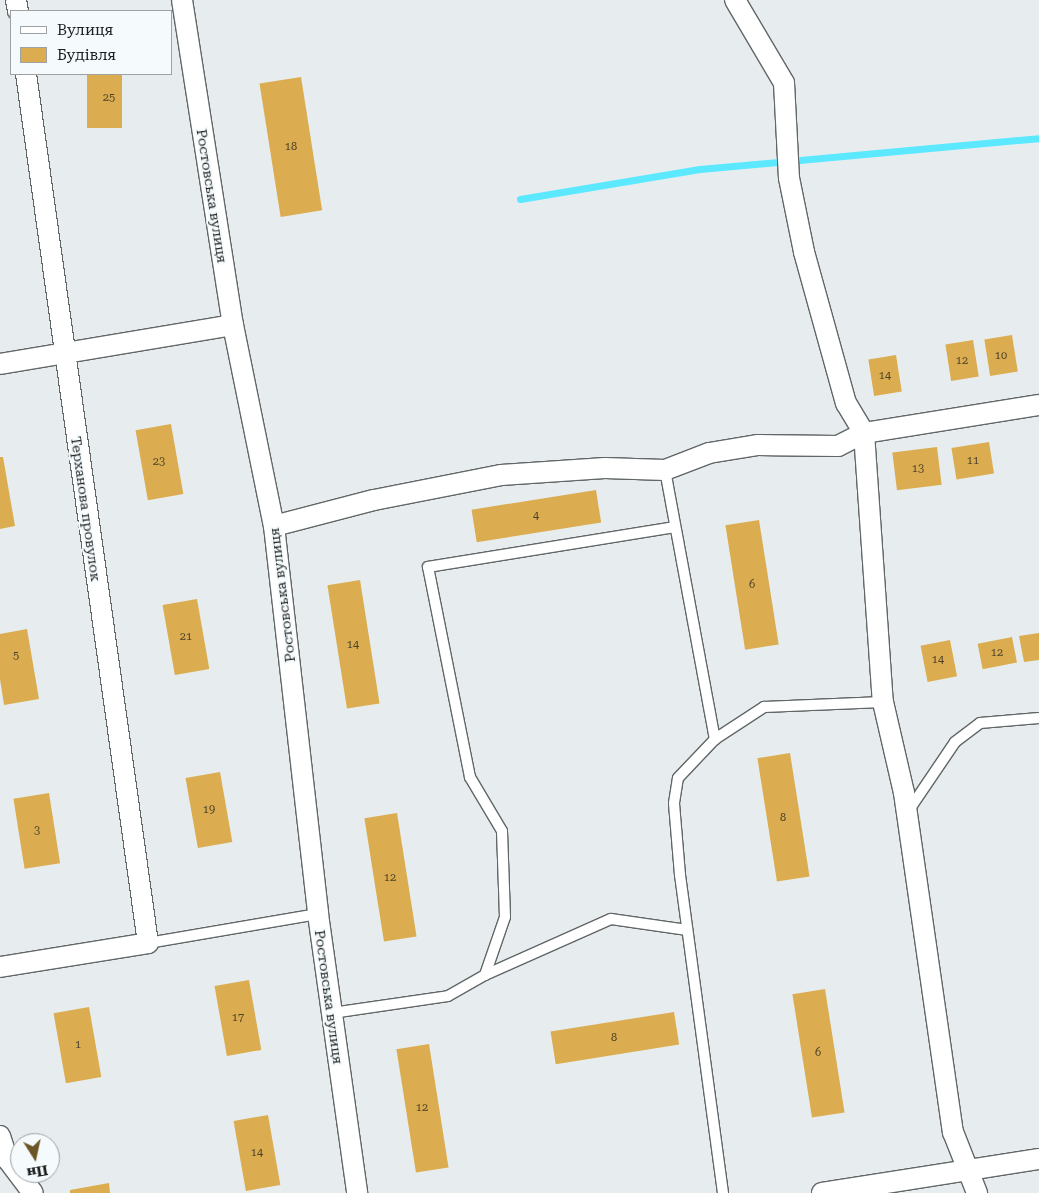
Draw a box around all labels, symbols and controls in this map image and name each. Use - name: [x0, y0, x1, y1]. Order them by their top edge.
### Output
- legend: [10, 10, 172, 75]
- text: Вулиця: [57, 21, 113, 39]
- text: Будівля: [57, 46, 116, 64]
- house number: 25: [103, 91, 115, 105]
- street label: Ростовська вулиця: [193, 128, 231, 264]
- house number: 18: [285, 140, 297, 154]
- house number: 10: [995, 349, 1007, 363]
- house number: 12: [956, 354, 968, 368]
- house number: 14: [879, 369, 891, 383]
- street label: Терханова провулок: [67, 435, 105, 583]
- house number: 11: [967, 454, 979, 468]
- house number: 23: [153, 455, 165, 469]
- house number: 13: [912, 462, 924, 476]
- house number: 4: [533, 509, 539, 523]
- street label: Ростовська вулиця: [265, 527, 299, 663]
- house number: 6: [749, 578, 755, 592]
- house number: 21: [180, 630, 192, 644]
- house number: 14: [347, 638, 359, 652]
- house number: 12: [991, 646, 1003, 660]
- house number: 5: [13, 649, 19, 663]
- house number: 14: [932, 653, 944, 667]
- house number: 19: [203, 803, 215, 817]
- house number: 8: [780, 811, 786, 825]
- house number: 3: [34, 824, 40, 838]
- house number: 12: [384, 871, 396, 885]
- street label: Ростовська вулиця: [311, 929, 347, 1065]
- house number: 17: [232, 1011, 244, 1025]
- house number: 8: [611, 1031, 617, 1045]
- house number: 1: [75, 1038, 81, 1052]
- house number: 6: [815, 1046, 821, 1060]
- house number: 12: [416, 1101, 428, 1115]
- north arrow: [10, 1133, 60, 1183]
- house number: 14: [251, 1146, 263, 1160]
- text: Пн: [26, 1162, 49, 1181]

